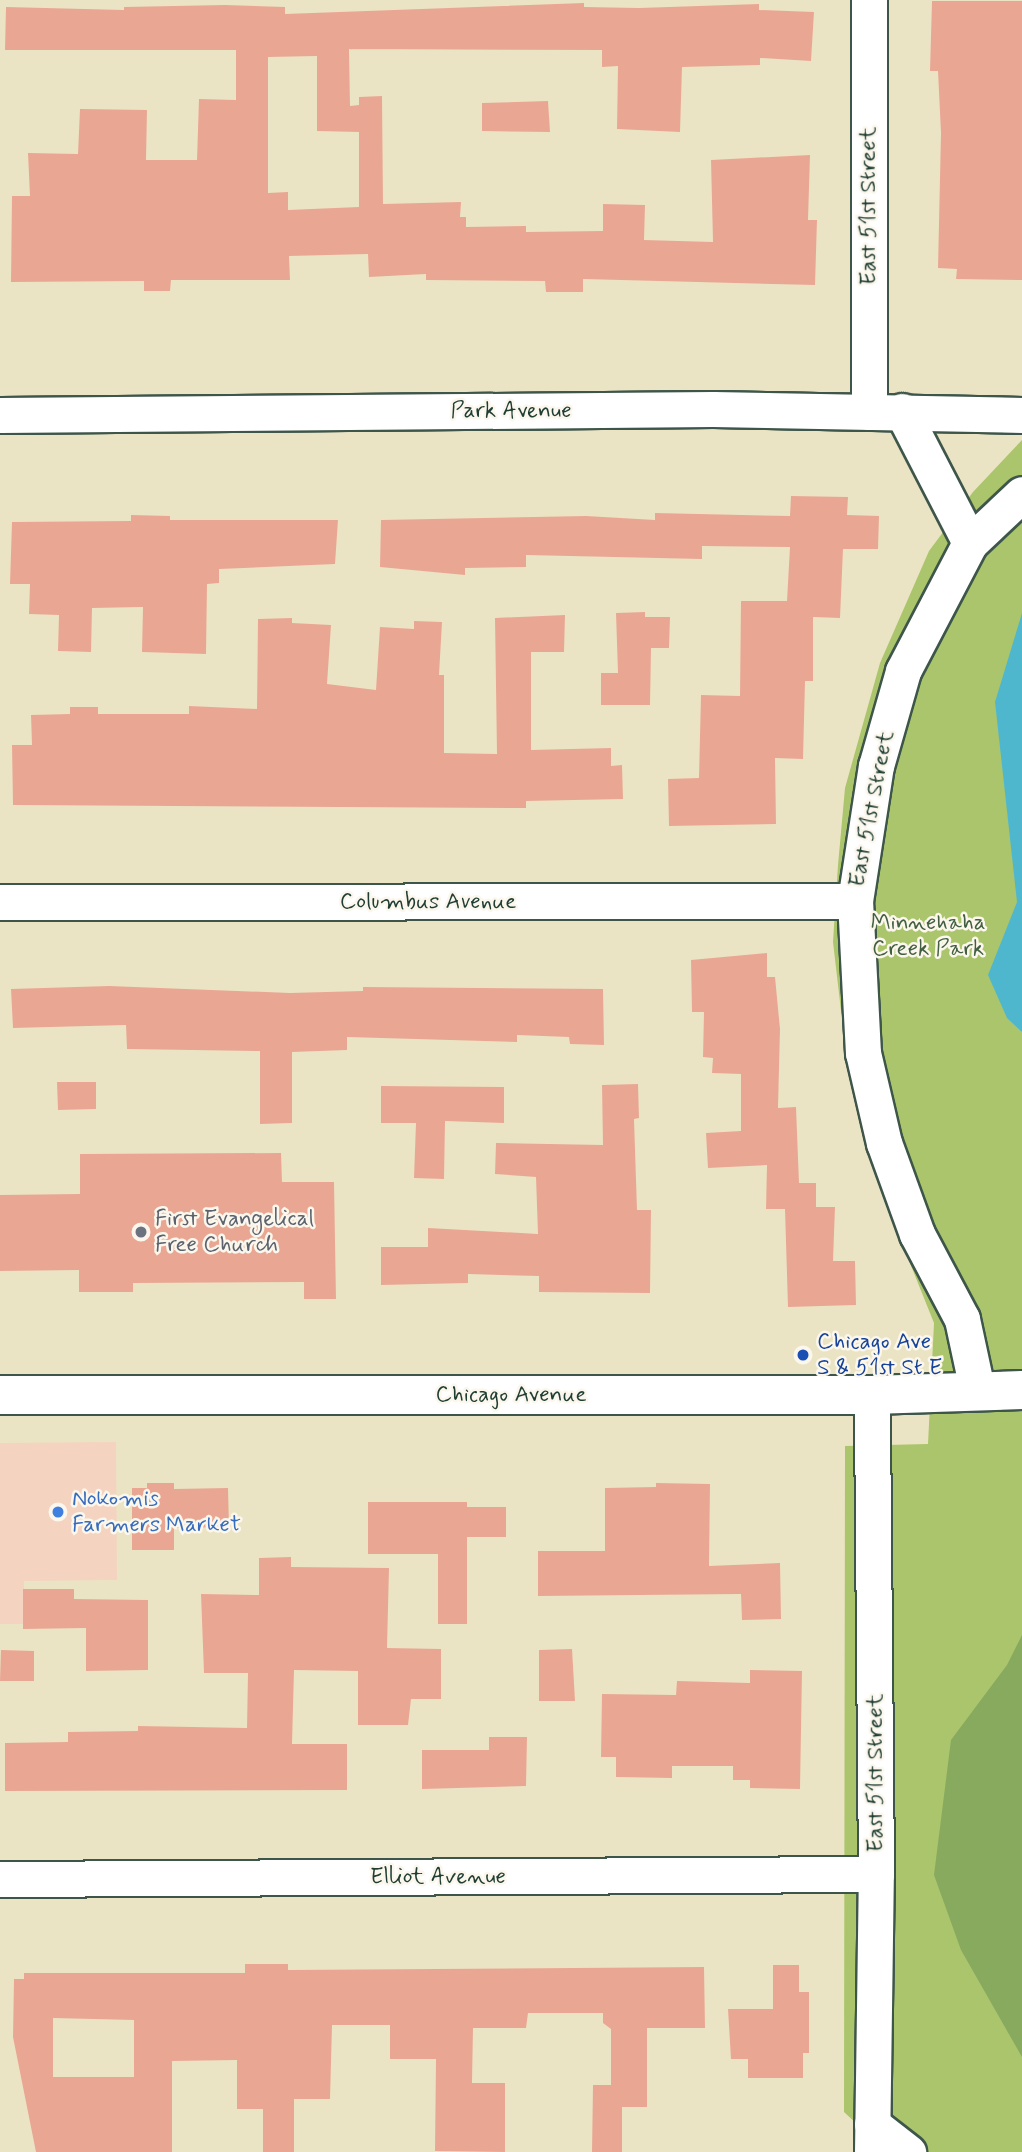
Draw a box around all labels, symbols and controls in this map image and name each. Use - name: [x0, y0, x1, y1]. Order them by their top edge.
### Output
- street label: East 51st Street: [855, 127, 883, 285]
- street label: Park Avenue: [449, 397, 573, 425]
- street label: East 51st Street: [843, 729, 901, 889]
- street label: Columbus Avenue: [339, 888, 517, 916]
- park label: Minnehaha Creek Park: [870, 909, 986, 963]
- place label: First Evangelical Free Church: [155, 1205, 314, 1259]
- marker: First Evangelical Free Church: [133, 1224, 149, 1240]
- place label: Chicago Ave S & 51st St E: [817, 1328, 942, 1382]
- marker: Chicago Ave S & 51st St E: [795, 1347, 811, 1363]
- street label: Chicago Avenue: [436, 1381, 586, 1409]
- place label: Nokomis Farmers Market: [72, 1485, 243, 1539]
- marker: Nokomis Farmers Market: [50, 1504, 66, 1520]
- street label: East 51st Street: [862, 1694, 890, 1852]
- street label: Elliot Avenue: [372, 1863, 504, 1891]

